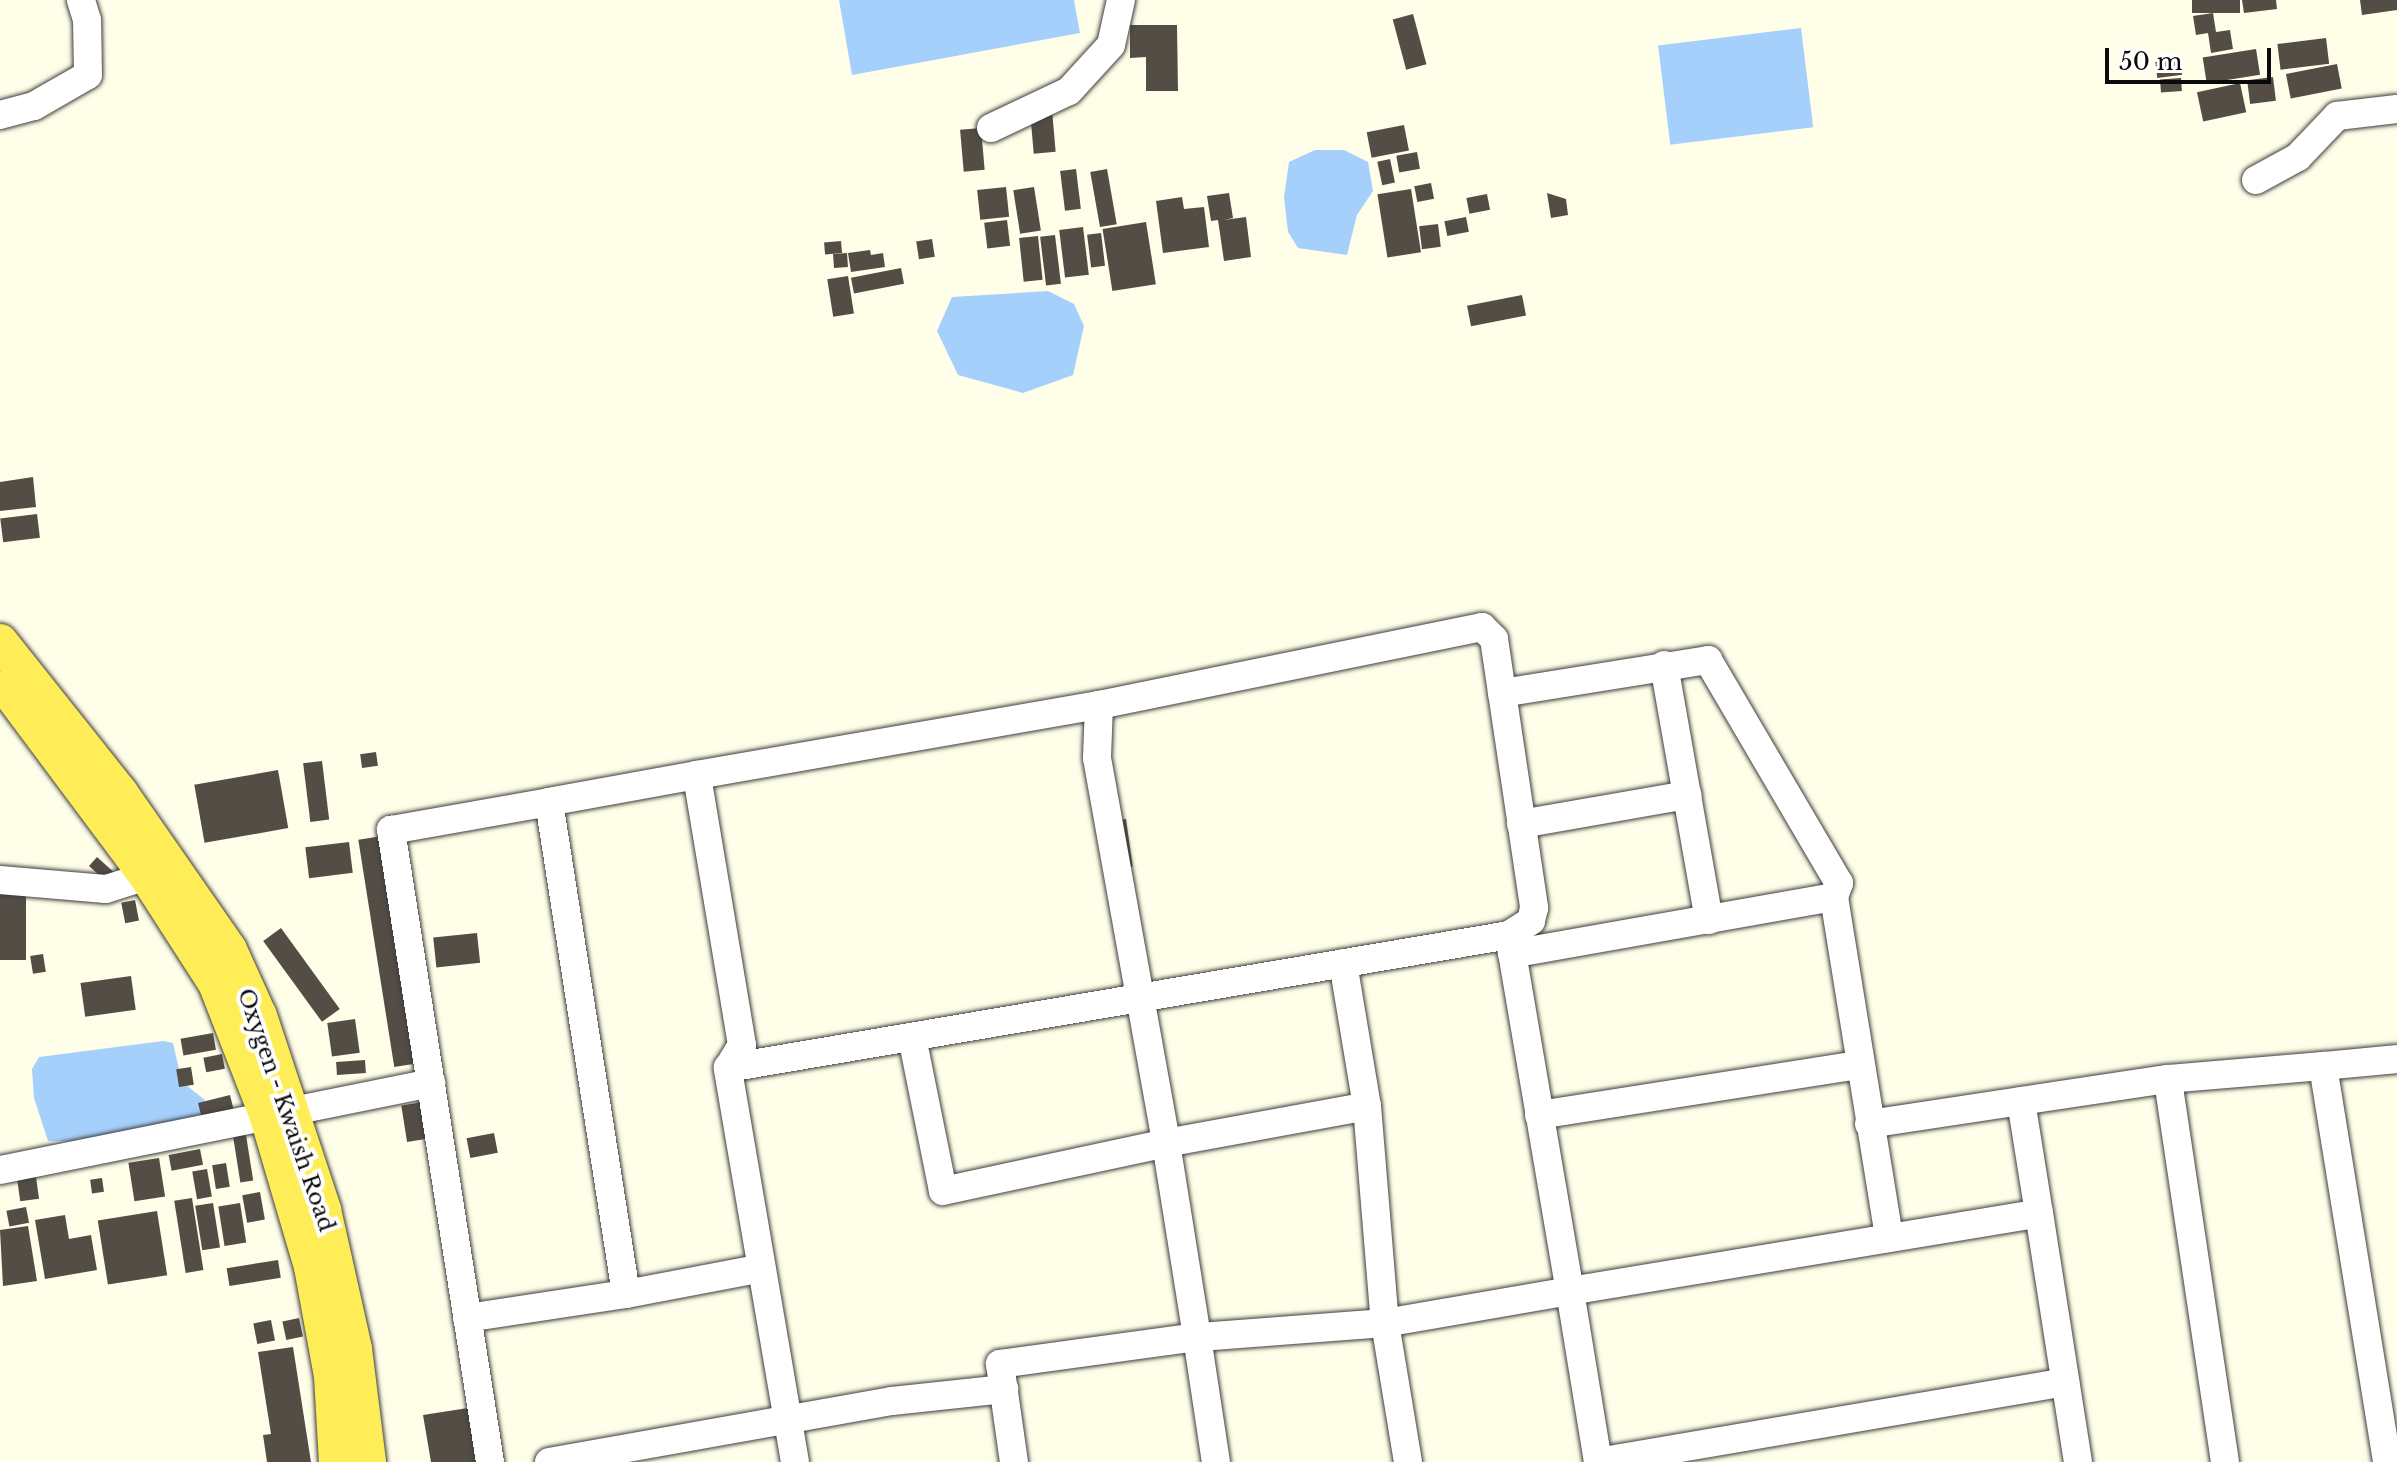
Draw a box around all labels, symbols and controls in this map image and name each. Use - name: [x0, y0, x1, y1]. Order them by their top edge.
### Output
- scale bar: [2109, 32, 2275, 82]
- text: 50 m: [2119, 47, 2182, 76]
- street label: Oxygen - Kwaish Road: [232, 985, 340, 1235]

